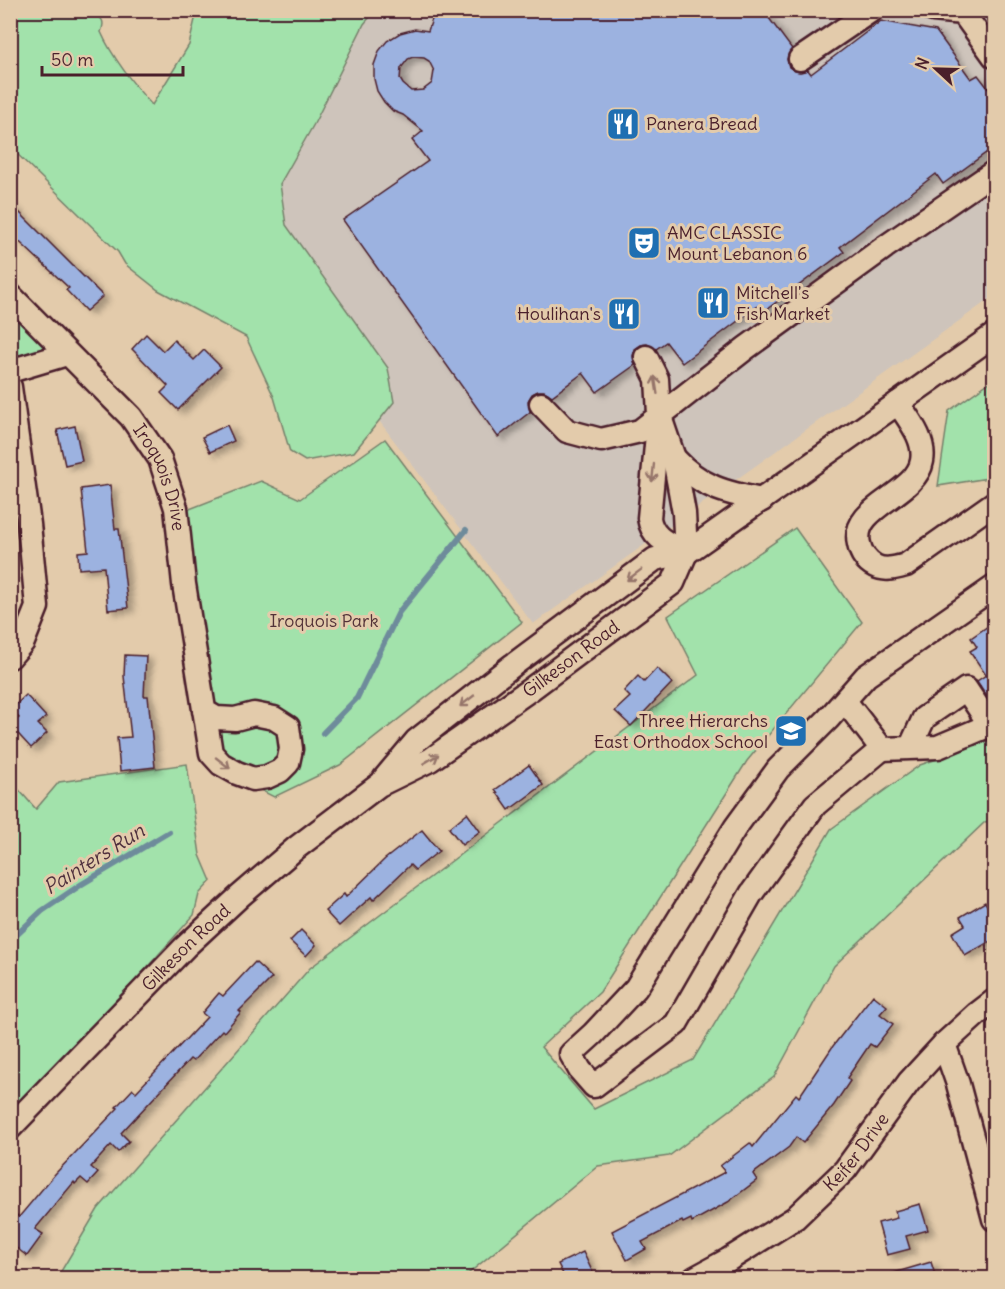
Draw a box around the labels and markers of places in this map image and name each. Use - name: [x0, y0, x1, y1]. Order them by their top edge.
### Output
- restaurant icon: Panera Bread: [605, 106, 641, 142]
- place label: Panera Bread: [646, 112, 758, 135]
- place label: AMC CLASSIC Mount Lebanon 6: [667, 221, 807, 265]
- theatre icon: AMC CLASSIC Mount Lebanon 6: [626, 225, 662, 261]
- place label: Mitchell's Fish Market: [736, 281, 830, 325]
- restaurant icon: Mitchell's Fish Market: [695, 285, 731, 321]
- restaurant icon: Houlihan's: [606, 296, 642, 332]
- place label: Houlihan's: [517, 302, 601, 325]
- place label: Three Hierarchs East Orthodox School: [594, 709, 768, 753]
- school or university icon: Three Hierarchs East Orthodox School: [773, 713, 809, 749]

